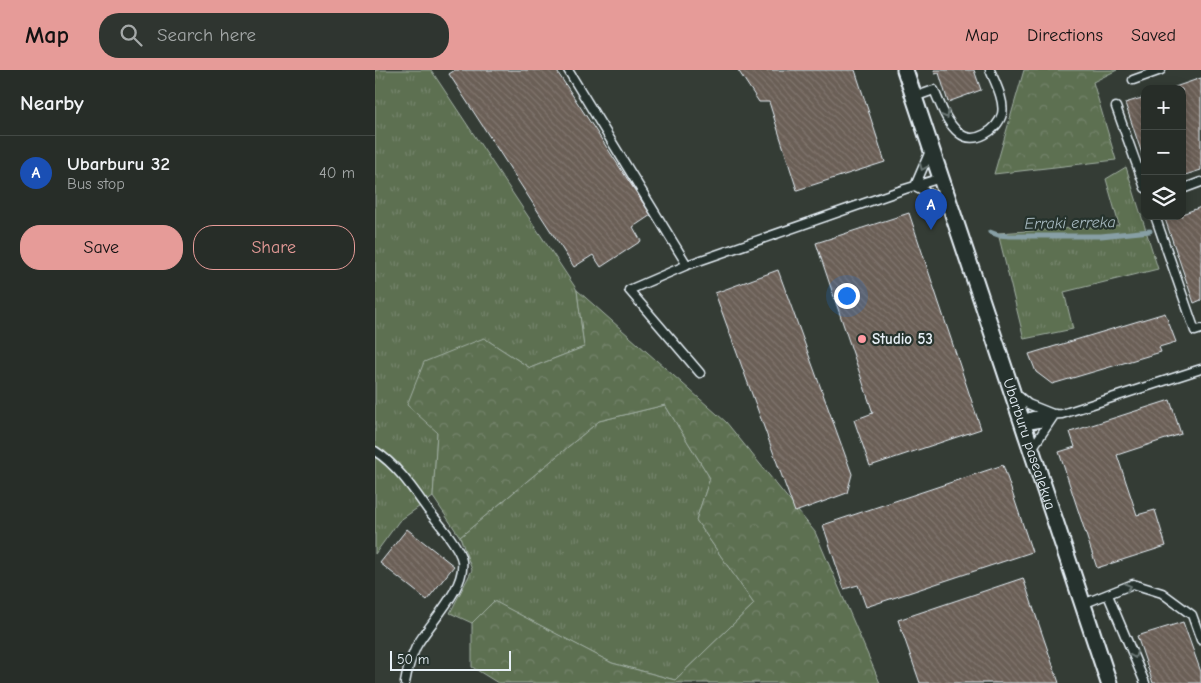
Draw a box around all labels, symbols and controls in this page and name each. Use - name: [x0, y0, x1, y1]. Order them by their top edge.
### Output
- search box: [99, 13, 449, 58]
- text: Map: [25, 21, 69, 49]
- icon: search: [117, 21, 145, 49]
- text: Search here: [157, 24, 256, 46]
- text: Map: [965, 25, 999, 46]
- text: Directions: [1027, 25, 1103, 46]
- text: Saved: [1131, 25, 1176, 46]
- map controls: [1141, 85, 1186, 220]
- button: +: [1141, 85, 1186, 130]
- text: Nearby: [20, 91, 84, 115]
- one-way arrow: [940, 110, 950, 119]
- button: −: [1141, 130, 1186, 175]
- text: Ubarburu 32: [67, 153, 170, 175]
- one-way arrow: [919, 162, 930, 171]
- text: A: [32, 164, 40, 182]
- text: 40 m: [319, 164, 355, 182]
- text: Bus stop: [67, 175, 125, 193]
- button: layers: [1141, 175, 1186, 220]
- pin: A: [915, 189, 947, 230]
- water label: Erraki erreka: [1024, 213, 1116, 233]
- button: Save: [20, 225, 183, 270]
- button: Share: [193, 225, 355, 270]
- your location: [834, 283, 860, 309]
- place label: Studio 53: [872, 330, 933, 348]
- marker: Studio 53: [856, 333, 868, 345]
- street label: Ubarburu pasealekua: [999, 376, 1060, 512]
- one-way arrow: [1123, 583, 1132, 593]
- scale bar: [390, 648, 511, 671]
- one-way arrow: [1128, 650, 1138, 659]
- text: 50 m: [397, 651, 429, 668]

